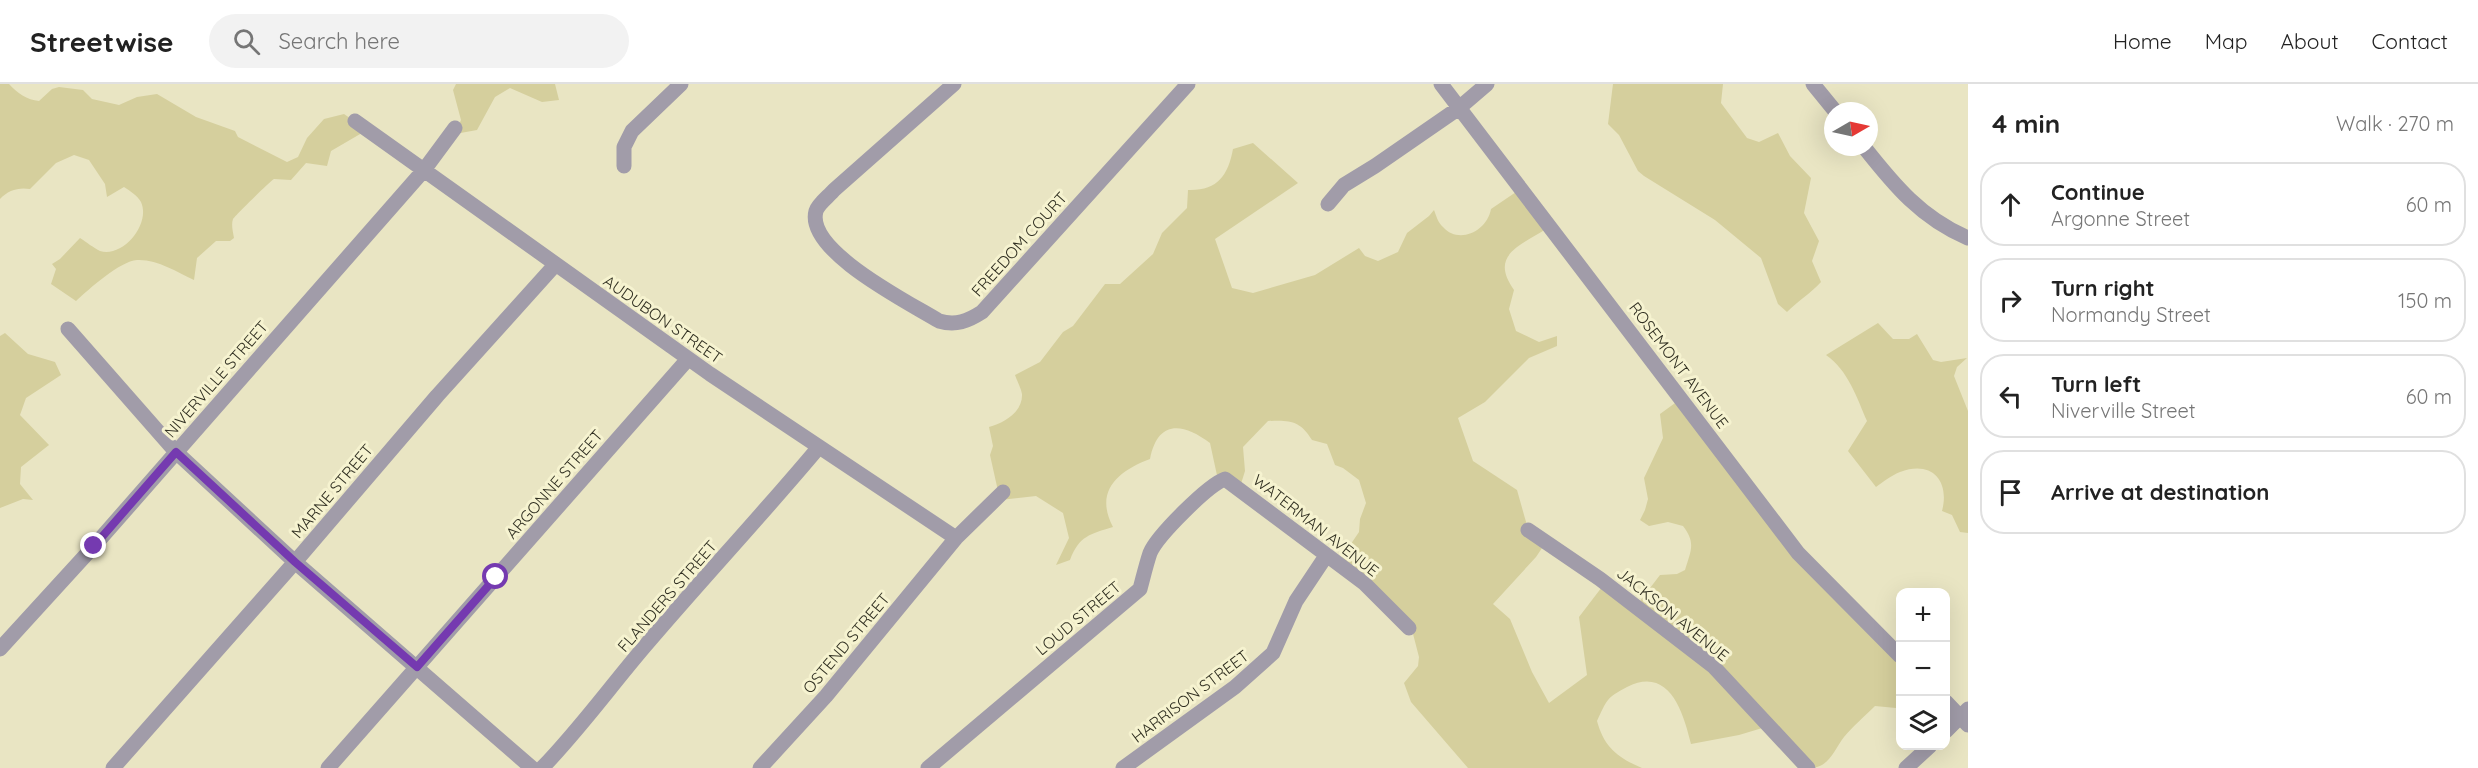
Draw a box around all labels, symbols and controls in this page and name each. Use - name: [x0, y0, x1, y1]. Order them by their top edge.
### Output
- search box: [209, 14, 629, 68]
- text: Streetwise: [30, 24, 173, 59]
- icon: search: [230, 25, 263, 58]
- text: Search here: [278, 27, 400, 55]
- text: Home: [2113, 28, 2172, 54]
- text: Map: [2205, 28, 2248, 54]
- text: About: [2281, 28, 2339, 54]
- text: Contact: [2372, 28, 2448, 54]
- north arrow: [1824, 102, 1878, 156]
- text: 4 min: [1992, 107, 2060, 140]
- text: Walk · 270 m: [2336, 111, 2454, 136]
- text: Continue: [2051, 178, 2145, 206]
- street label: FREEDOM COURT: [967, 187, 1071, 300]
- icon: ahead: [1994, 188, 2027, 221]
- text: 60 m: [2406, 192, 2452, 217]
- text: Argonne Street: [2051, 206, 2190, 231]
- street label: AUDUBON STREET: [600, 271, 727, 368]
- text: Turn right: [2051, 274, 2155, 302]
- icon: right: [1994, 284, 2027, 317]
- text: 150 m: [2398, 288, 2452, 313]
- street label: ROSEMONT AVENUE: [1625, 298, 1733, 432]
- text: Normandy Street: [2051, 302, 2211, 327]
- street label: NIVERVILLE STREET: [160, 316, 272, 441]
- text: Turn left: [2051, 370, 2141, 398]
- icon: left: [1994, 380, 2027, 413]
- text: 60 m: [2406, 384, 2452, 409]
- text: Niverville Street: [2051, 398, 2196, 423]
- street label: ARGONNE STREET: [501, 425, 607, 543]
- street label: MARNE STREET: [287, 440, 377, 542]
- street label: WATERMAN AVENUE: [1249, 470, 1383, 580]
- icon: arrive: [1994, 476, 2027, 509]
- text: Arrive at destination: [2051, 478, 2269, 506]
- route end: [80, 532, 106, 558]
- street label: FLANDERS STREET: [613, 536, 721, 656]
- route start: [482, 563, 508, 589]
- street label: JACKSON AVENUE: [1613, 563, 1733, 665]
- street label: LOUD STREET: [1031, 576, 1125, 659]
- map controls: [1896, 588, 1950, 750]
- button: +: [1896, 588, 1950, 642]
- street label: OSTEND STREET: [798, 589, 894, 697]
- button: −: [1896, 642, 1950, 696]
- street label: HARRISON STREET: [1127, 645, 1253, 747]
- button: layers: [1896, 696, 1950, 750]

